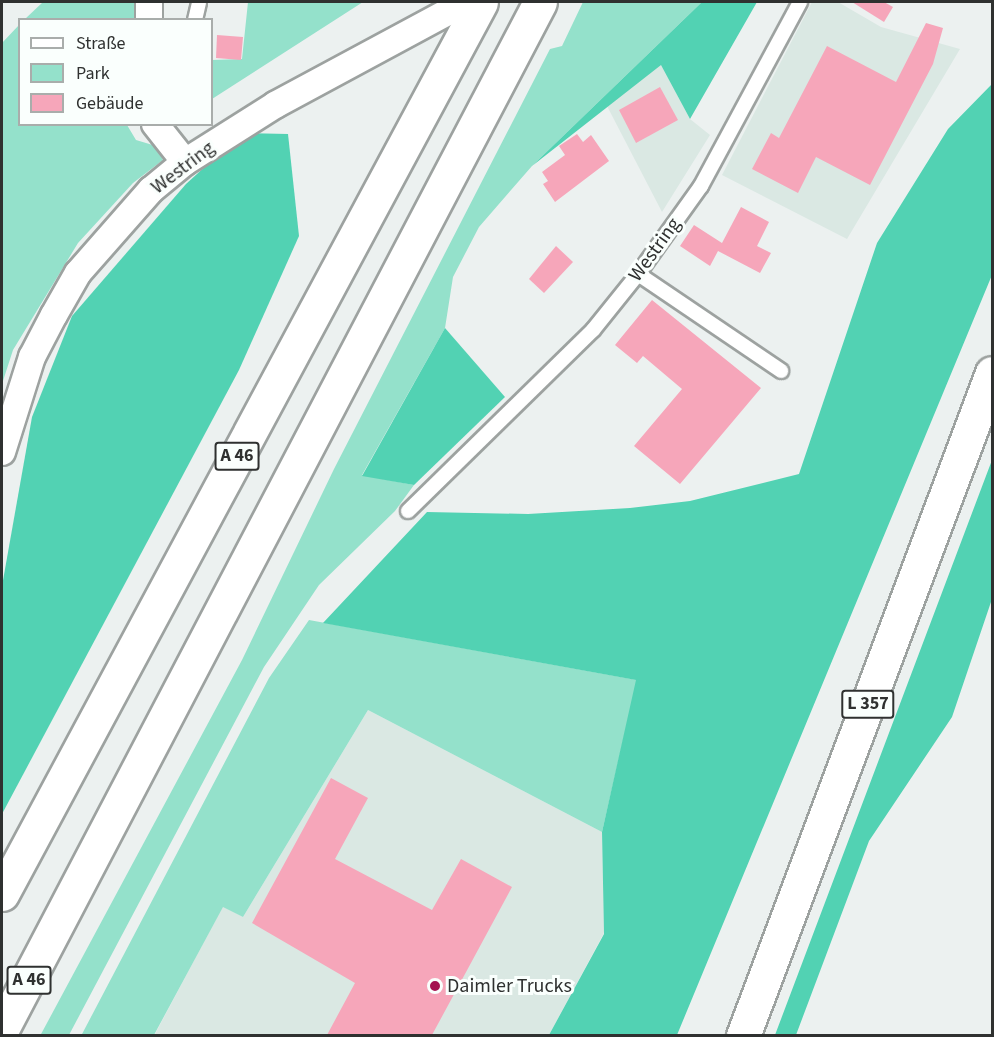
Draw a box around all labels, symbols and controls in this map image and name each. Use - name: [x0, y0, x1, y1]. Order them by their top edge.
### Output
- legend: [18, 18, 213, 126]
- text: Straße: [76, 31, 125, 56]
- text: Park: [76, 61, 110, 86]
- text: Gebäude: [76, 91, 144, 116]
- street label: Westring: [147, 136, 219, 200]
- street label: Westring: [624, 213, 686, 287]
- road number: A 46: [214, 441, 260, 471]
- road number: L 357: [841, 689, 895, 719]
- road number: A 46: [6, 965, 51, 995]
- place label: Daimler Trucks: [447, 974, 572, 998]
- marker: Daimler Trucks: [428, 979, 442, 993]

